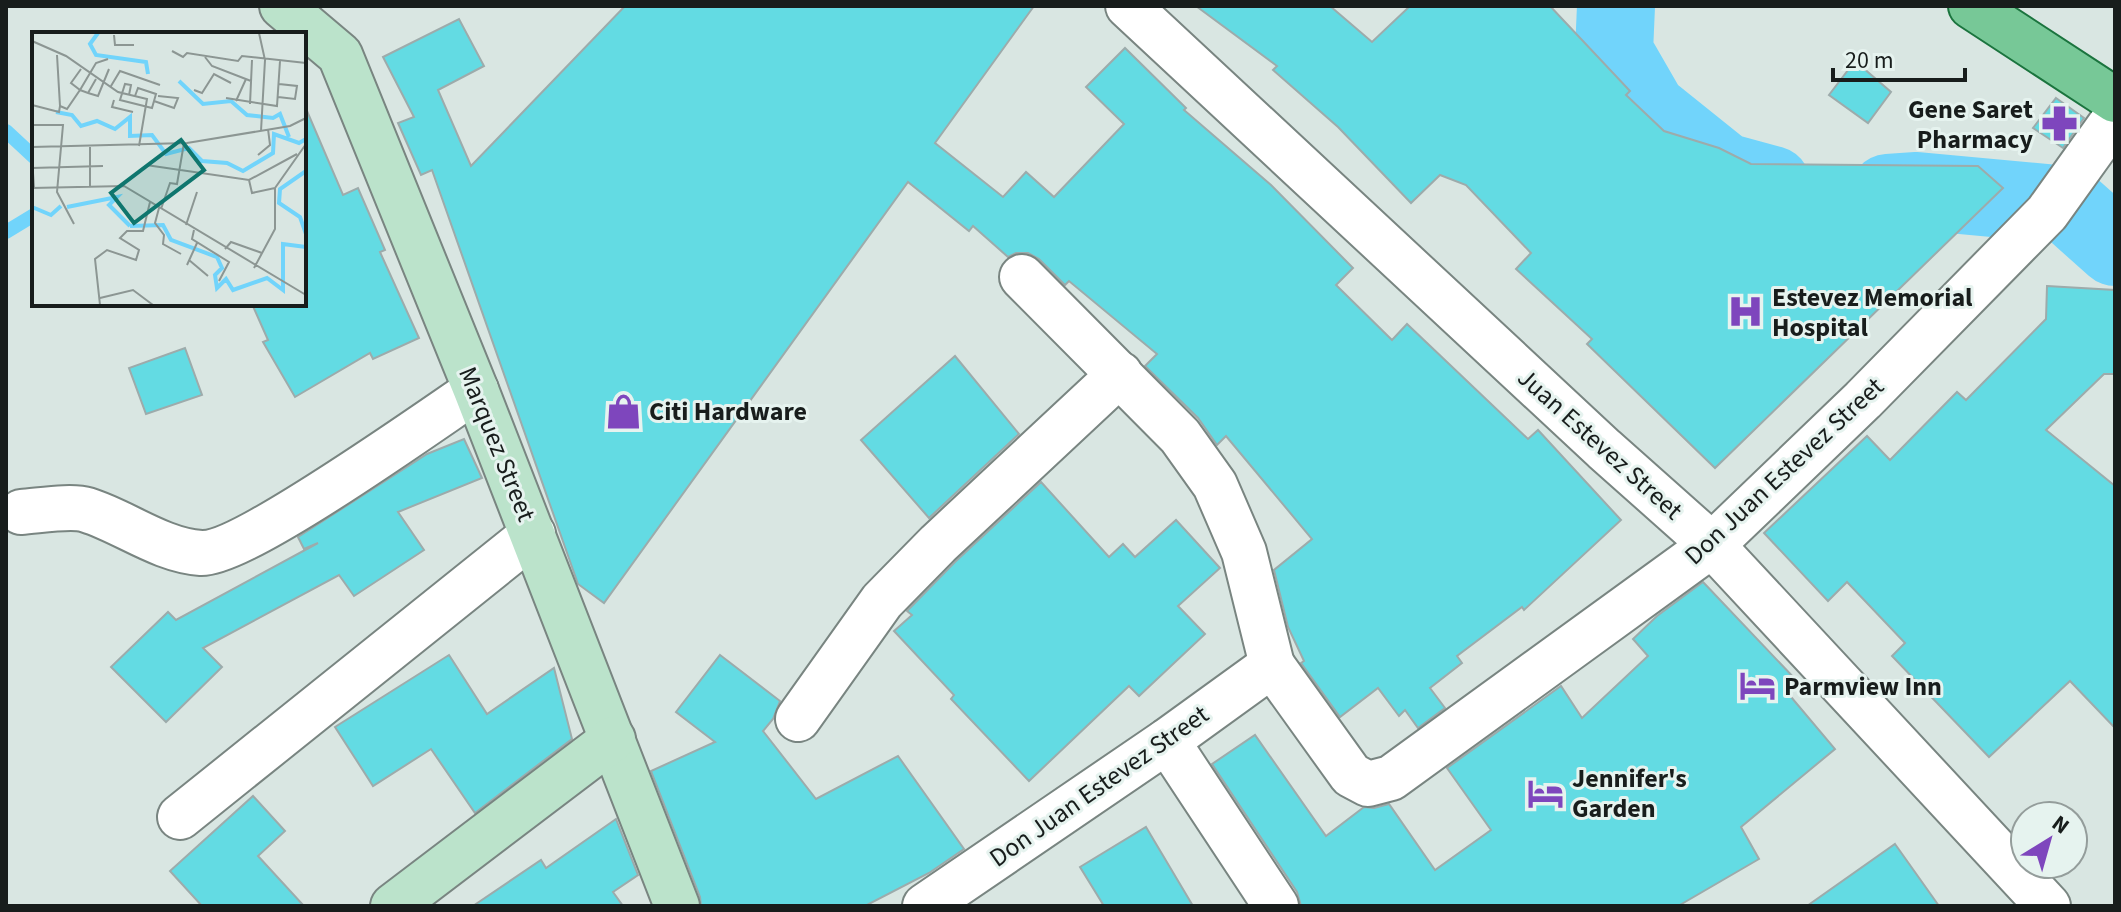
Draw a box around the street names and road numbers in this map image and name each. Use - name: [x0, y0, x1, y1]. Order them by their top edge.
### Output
- street label: Juan Estevez Street: [1509, 360, 1691, 528]
- street label: Marquez Street: [449, 361, 545, 527]
- street label: Don Juan Estevez Street: [1676, 369, 1892, 573]
- street label: Don Juan Estevez Street: [982, 696, 1216, 876]

